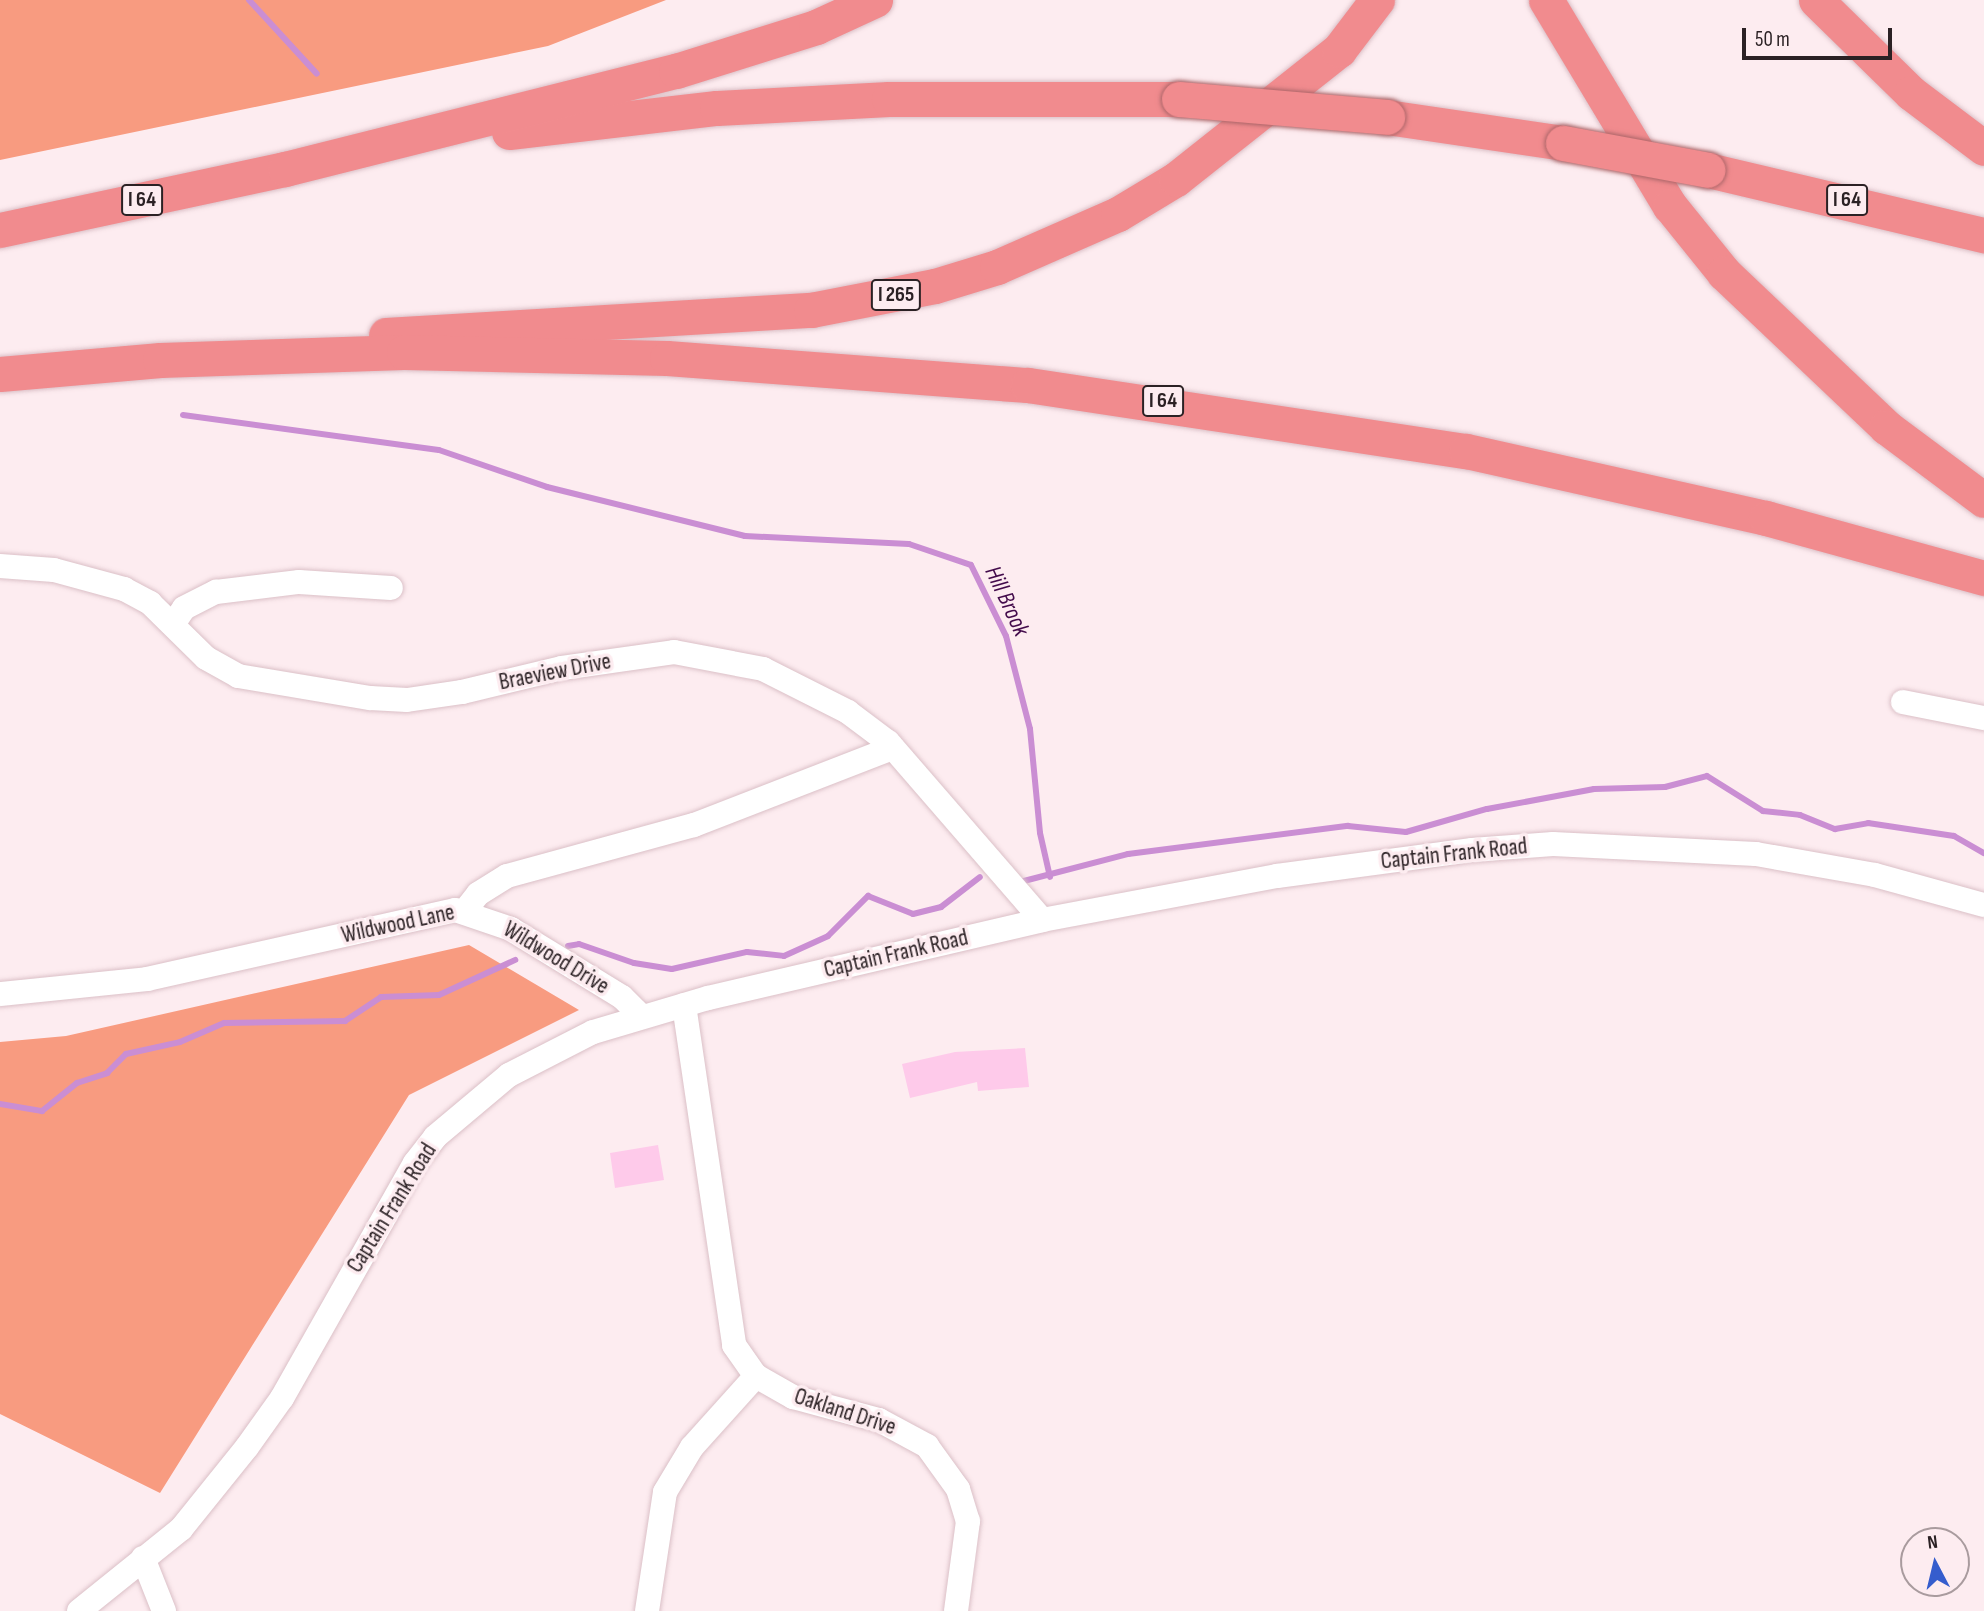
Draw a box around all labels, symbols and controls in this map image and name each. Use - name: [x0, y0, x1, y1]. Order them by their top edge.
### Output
- scale bar: [1746, 14, 1896, 58]
- text: 50 m: [1755, 27, 1790, 52]
- road number: I 64: [121, 182, 163, 218]
- road number: I 64: [1826, 182, 1868, 218]
- road number: I 265: [870, 278, 922, 312]
- road number: I 64: [1142, 384, 1184, 418]
- water label: Hill Brook: [978, 561, 1036, 641]
- street label: Braeview Drive: [497, 648, 613, 696]
- street label: Captain Frank Road: [1379, 833, 1529, 875]
- street label: Wildwood Lane: [339, 899, 457, 949]
- street label: Wildwood Drive: [498, 916, 614, 1000]
- street label: Captain Frank Road: [821, 924, 971, 984]
- street label: Captain Frank Road: [341, 1138, 443, 1278]
- street label: Oakland Drive: [791, 1383, 899, 1441]
- north arrow: [1900, 1527, 1970, 1597]
- text: N: [1926, 1531, 1939, 1555]

